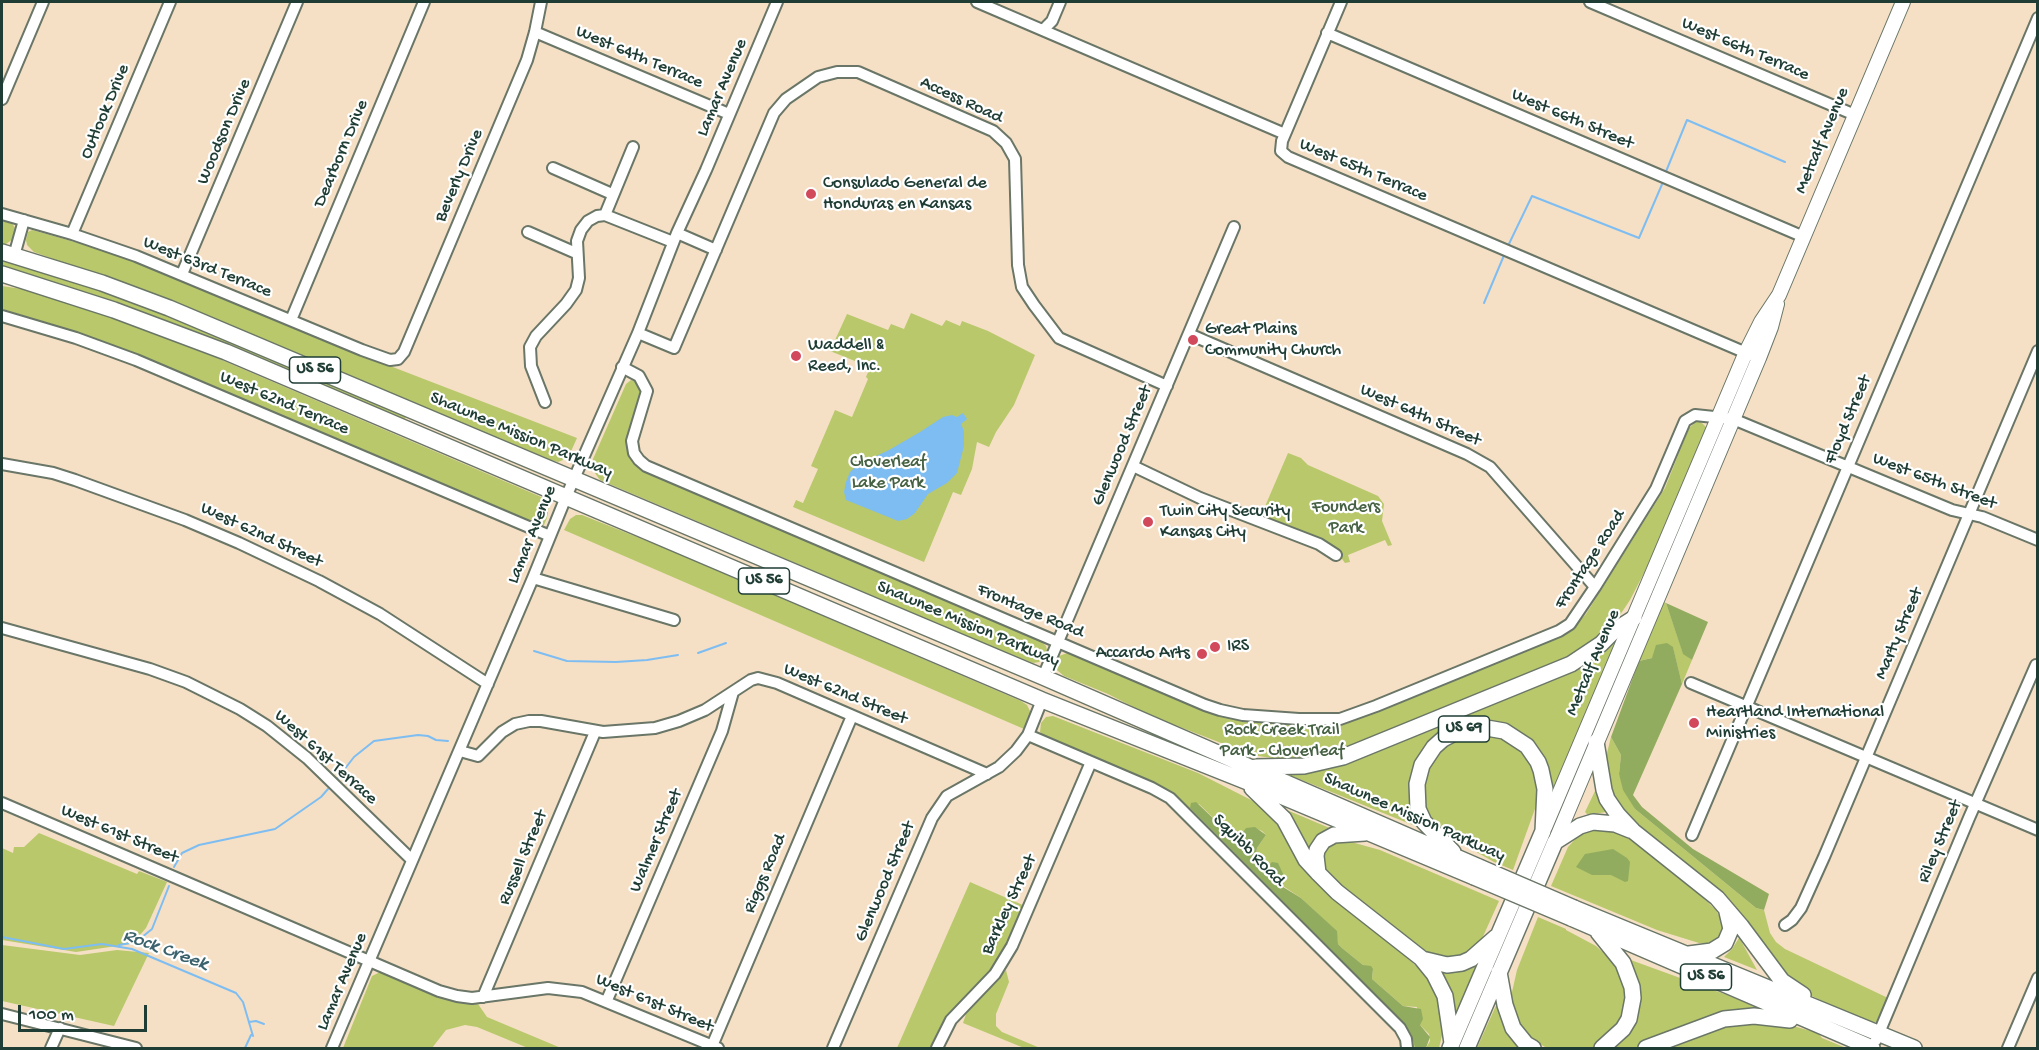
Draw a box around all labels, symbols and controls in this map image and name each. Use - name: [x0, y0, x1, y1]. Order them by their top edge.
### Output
- street label: West 66th Terrace: [1678, 13, 1812, 87]
- street label: West 64th Terrace: [572, 21, 706, 95]
- street label: Lamar Avenue: [693, 36, 753, 140]
- street label: Outlook Drive: [76, 61, 136, 163]
- street label: Access Road: [916, 72, 1006, 130]
- street label: Woodson Drive: [193, 76, 257, 188]
- street label: West 66th Street: [1508, 85, 1636, 155]
- street label: Metcalf Avenue: [1791, 85, 1855, 197]
- street label: Dearborn Drive: [310, 97, 374, 211]
- street label: Beverly Drive: [431, 126, 489, 226]
- street label: West 65th Terrace: [1296, 134, 1430, 208]
- place label: Consulado General de Honduras en Kansas: [823, 173, 987, 216]
- marker: Consulado General de Honduras en Kansas: [804, 187, 818, 201]
- street label: West 63rd Terrace: [140, 232, 274, 304]
- place label: Great Plains Community Church: [1205, 319, 1341, 362]
- marker: Great Plains Community Church: [1186, 333, 1200, 347]
- place label: Waddell & Reed, Inc.: [808, 335, 884, 378]
- marker: Waddell & Reed, Inc.: [789, 349, 803, 363]
- road number: US 56: [290, 357, 340, 383]
- street label: West 62nd Terrace: [216, 367, 352, 441]
- street label: Floyd Street: [1821, 372, 1877, 468]
- street label: West 64th Street: [1356, 380, 1484, 452]
- street label: Glenwood Street: [1088, 383, 1158, 509]
- street label: Shawnee Mission Parkway: [426, 388, 616, 484]
- street label: West 65th Street: [1869, 448, 1999, 516]
- park label: Cloverleaf Lake Park: [850, 452, 926, 494]
- street label: Lamar Avenue: [503, 483, 563, 587]
- park label: Founders Park: [1312, 497, 1380, 540]
- street label: West 62nd Street: [197, 498, 325, 574]
- place label: Twin City Security Kansas City: [1160, 501, 1290, 544]
- street label: Frontage Road: [1551, 506, 1631, 614]
- marker: Twin City Security Kansas City: [1141, 515, 1155, 529]
- road number: US 56: [738, 568, 789, 594]
- street label: Shawnee Mission Parkway: [873, 577, 1063, 673]
- street label: Frontage Road: [973, 580, 1087, 644]
- street label: Marty Street: [1871, 585, 1929, 683]
- street label: Metcalf Avenue: [1562, 607, 1626, 719]
- place label: IRS: [1227, 636, 1249, 658]
- marker: IRS: [1208, 640, 1222, 654]
- place label: Accardo Arts: [1096, 643, 1190, 665]
- marker: Accardo Arts: [1195, 647, 1209, 661]
- street label: West 62nd Street: [780, 659, 910, 731]
- place label: Heartland International Ministries: [1706, 702, 1884, 744]
- street label: West 61st Terrace: [269, 706, 381, 810]
- road number: US 69: [1438, 716, 1490, 742]
- marker: Heartland International Ministries: [1687, 716, 1701, 730]
- park label: Rock Creek Trail Park - Cloverleaf: [1220, 720, 1344, 762]
- street label: Shawnee Mission Parkway: [1320, 768, 1508, 868]
- street label: Walmer Street: [626, 786, 688, 896]
- street label: Riley Street: [1914, 797, 1968, 887]
- street label: West 61st Street: [57, 801, 181, 869]
- street label: Russell Street: [494, 807, 554, 909]
- street label: Squibb Road: [1207, 810, 1289, 892]
- street label: Glenwood Street: [851, 819, 921, 945]
- street label: Riggs Road: [740, 831, 792, 917]
- street label: Barkley Street: [977, 852, 1043, 958]
- water label: Rock Creek: [119, 925, 211, 977]
- street label: Lamar Avenue: [313, 930, 373, 1034]
- road number: US 56: [1680, 964, 1732, 990]
- street label: West 61st Street: [592, 970, 716, 1038]
- scale bar: [21, 993, 150, 1031]
- text: 100 m: [29, 1005, 74, 1026]

